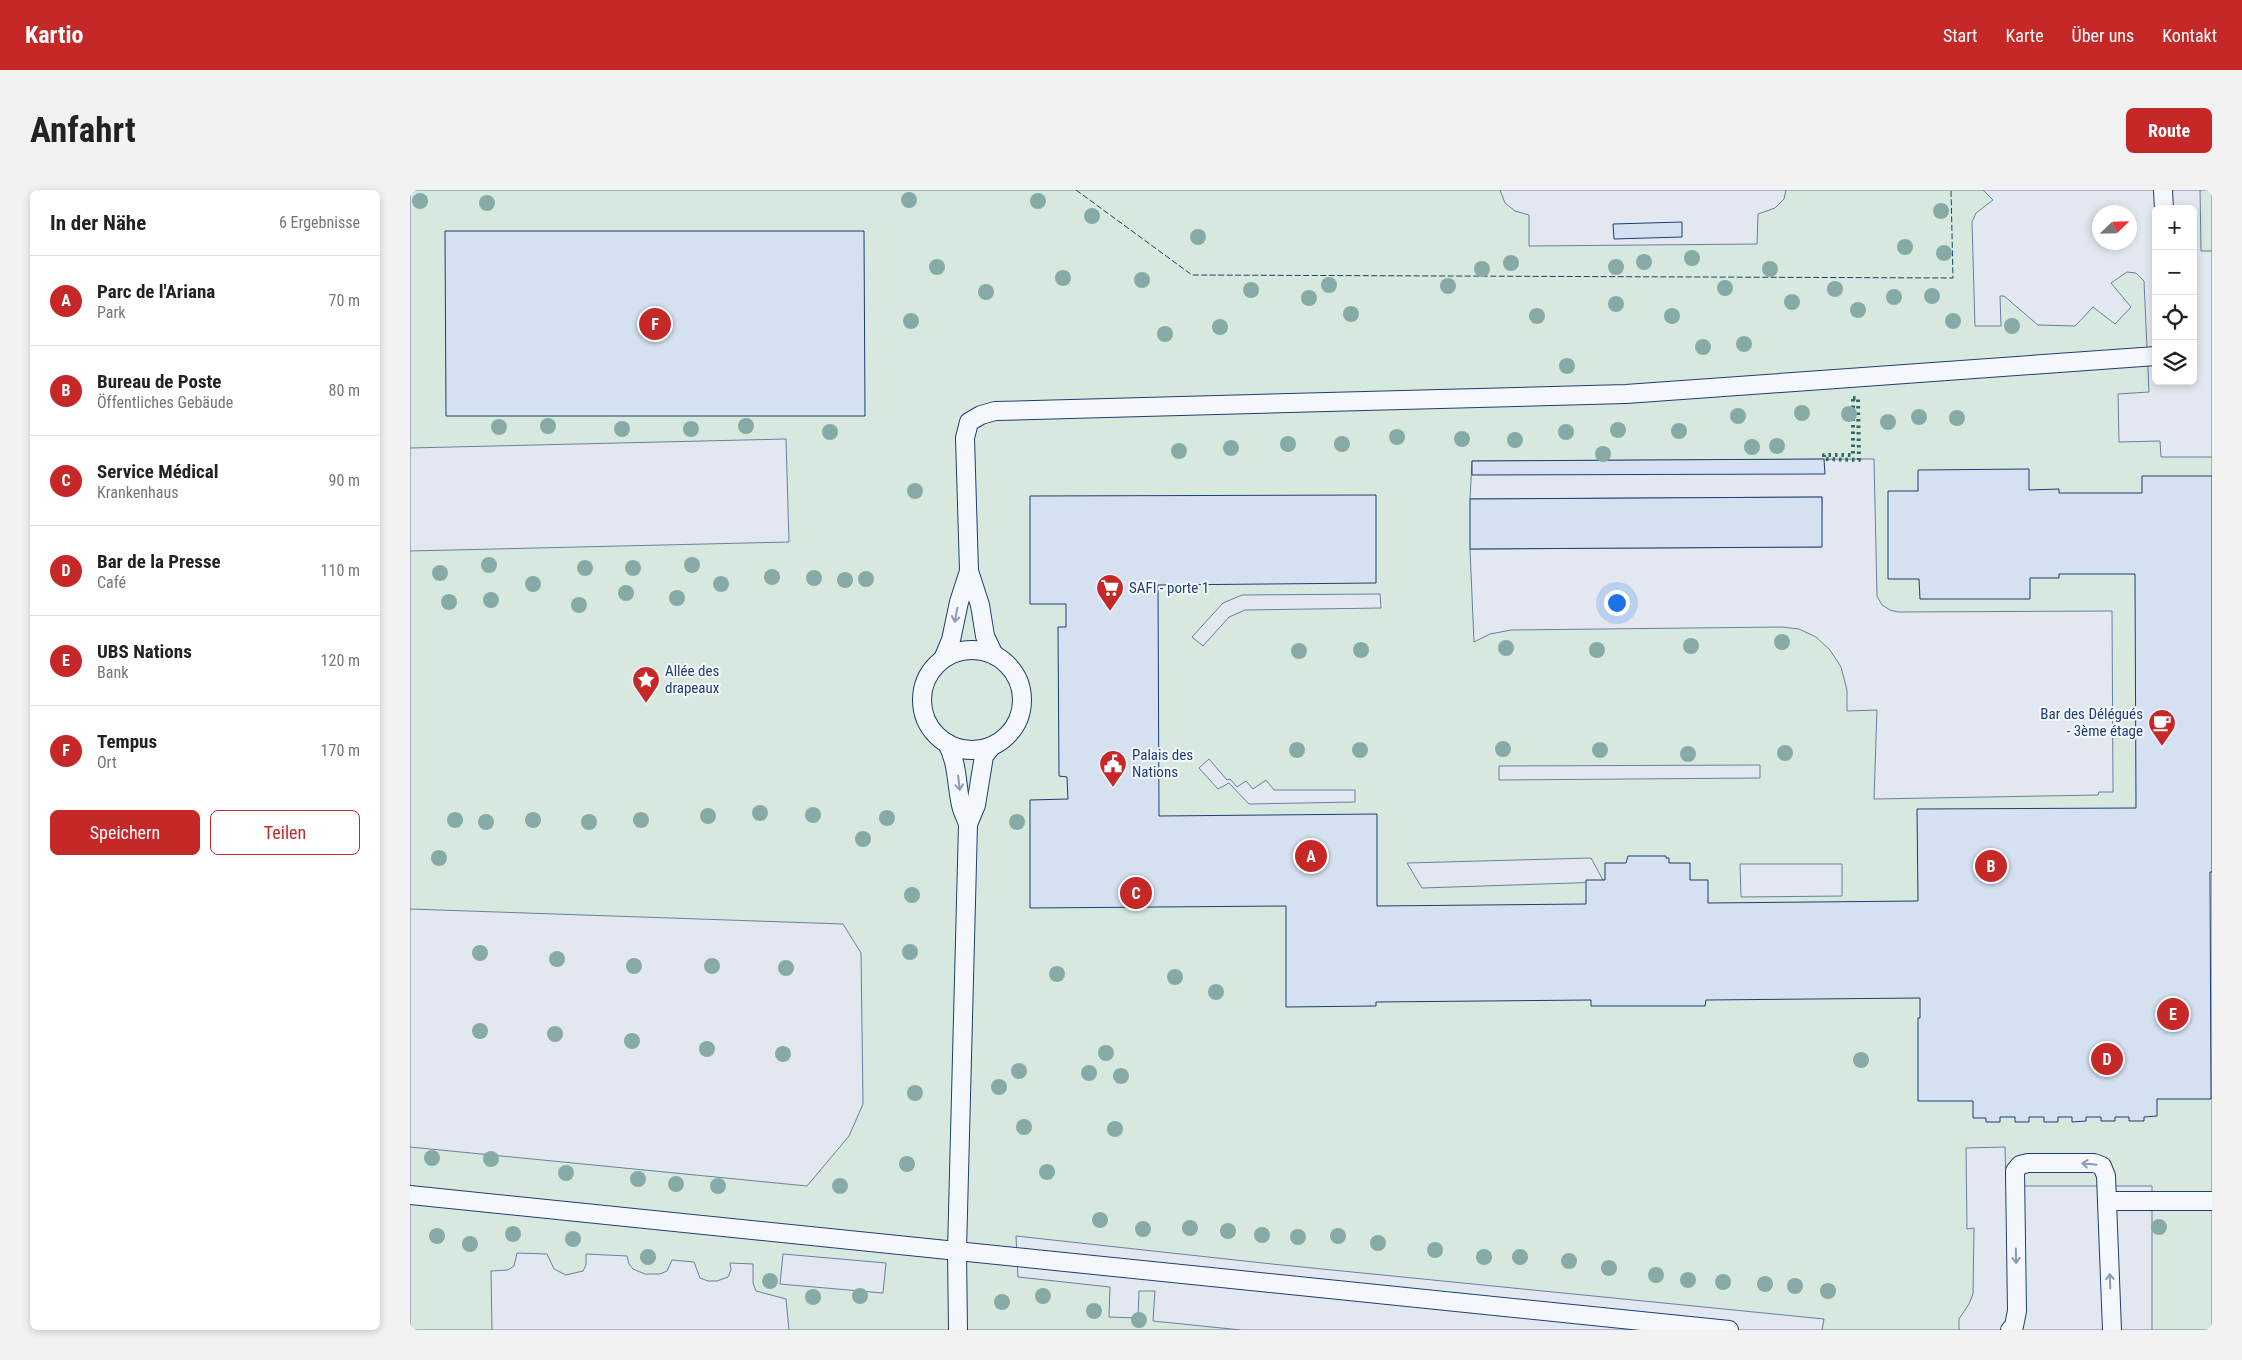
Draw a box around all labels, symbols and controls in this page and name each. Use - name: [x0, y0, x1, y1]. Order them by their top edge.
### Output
- text: Kartio: [25, 21, 83, 49]
- text: Start: [1943, 25, 1977, 46]
- text: Karte: [2005, 25, 2044, 46]
- text: Über uns: [2072, 25, 2134, 46]
- text: Kontakt: [2162, 25, 2217, 46]
- button: Route: [2126, 108, 2212, 153]
- text: Anfahrt: [30, 110, 136, 151]
- north arrow: [2092, 205, 2137, 250]
- map controls: [2152, 205, 2197, 385]
- button: +: [2152, 205, 2197, 250]
- text: In der Nähe: [50, 211, 146, 235]
- text: 6 Ergebnisse: [279, 213, 360, 232]
- button: −: [2152, 250, 2197, 295]
- text: Parc de l'Ariana: [97, 280, 215, 303]
- text: A: [61, 291, 71, 310]
- text: 70 m: [328, 291, 360, 310]
- button: locate: [2152, 295, 2197, 340]
- text: Park: [97, 303, 126, 322]
- pin: F: [639, 305, 671, 343]
- button: layers: [2152, 340, 2197, 385]
- text: Bureau de Poste: [97, 370, 221, 393]
- text: B: [62, 381, 70, 400]
- text: 80 m: [328, 381, 360, 400]
- text: Öffentliches Gebäude: [97, 393, 233, 412]
- text: Service Médical: [97, 460, 219, 483]
- text: C: [61, 471, 71, 490]
- text: 90 m: [328, 471, 360, 490]
- text: Krankenhaus: [97, 483, 178, 502]
- text: Bar de la Presse: [97, 550, 221, 573]
- text: D: [61, 561, 71, 580]
- text: 110 m: [321, 561, 360, 580]
- text: Café: [97, 573, 126, 592]
- supermarket icon: SAFI - porte 1: [1095, 573, 1125, 612]
- place label: SAFI - porte 1: [1129, 579, 1209, 597]
- your location: [1604, 590, 1630, 616]
- one-way arrow: [951, 607, 961, 623]
- text: UBS Nations: [97, 640, 192, 663]
- text: E: [62, 651, 70, 670]
- text: 120 m: [321, 651, 360, 670]
- place label: Allée des drapeaux: [665, 662, 720, 697]
- text: Bank: [97, 663, 128, 682]
- place icon: Allée des drapeaux: [631, 665, 661, 704]
- place label: Bar des Délégués - 3ème étage: [2040, 705, 2143, 740]
- cafe icon: Bar des Délégués - 3ème étage: [2147, 708, 2177, 747]
- text: Tempus: [97, 730, 157, 753]
- text: F: [62, 741, 70, 760]
- text: 170 m: [321, 741, 360, 760]
- place label: Palais des Nations: [1132, 746, 1193, 781]
- public building icon: Palais des Nations: [1098, 749, 1128, 788]
- text: Ort: [97, 753, 117, 772]
- one-way arrow: [954, 775, 964, 791]
- button: Speichern: [50, 810, 200, 855]
- button: Teilen: [210, 810, 360, 855]
- pin: A: [1295, 837, 1327, 875]
- pin: B: [1975, 847, 2007, 885]
- pin: C: [1120, 874, 1152, 912]
- pin: E: [2157, 995, 2189, 1033]
- pin: D: [2091, 1040, 2123, 1078]
- one-way arrow: [2082, 1159, 2098, 1168]
- one-way arrow: [2011, 1248, 2021, 1264]
- one-way arrow: [2105, 1274, 2115, 1290]

